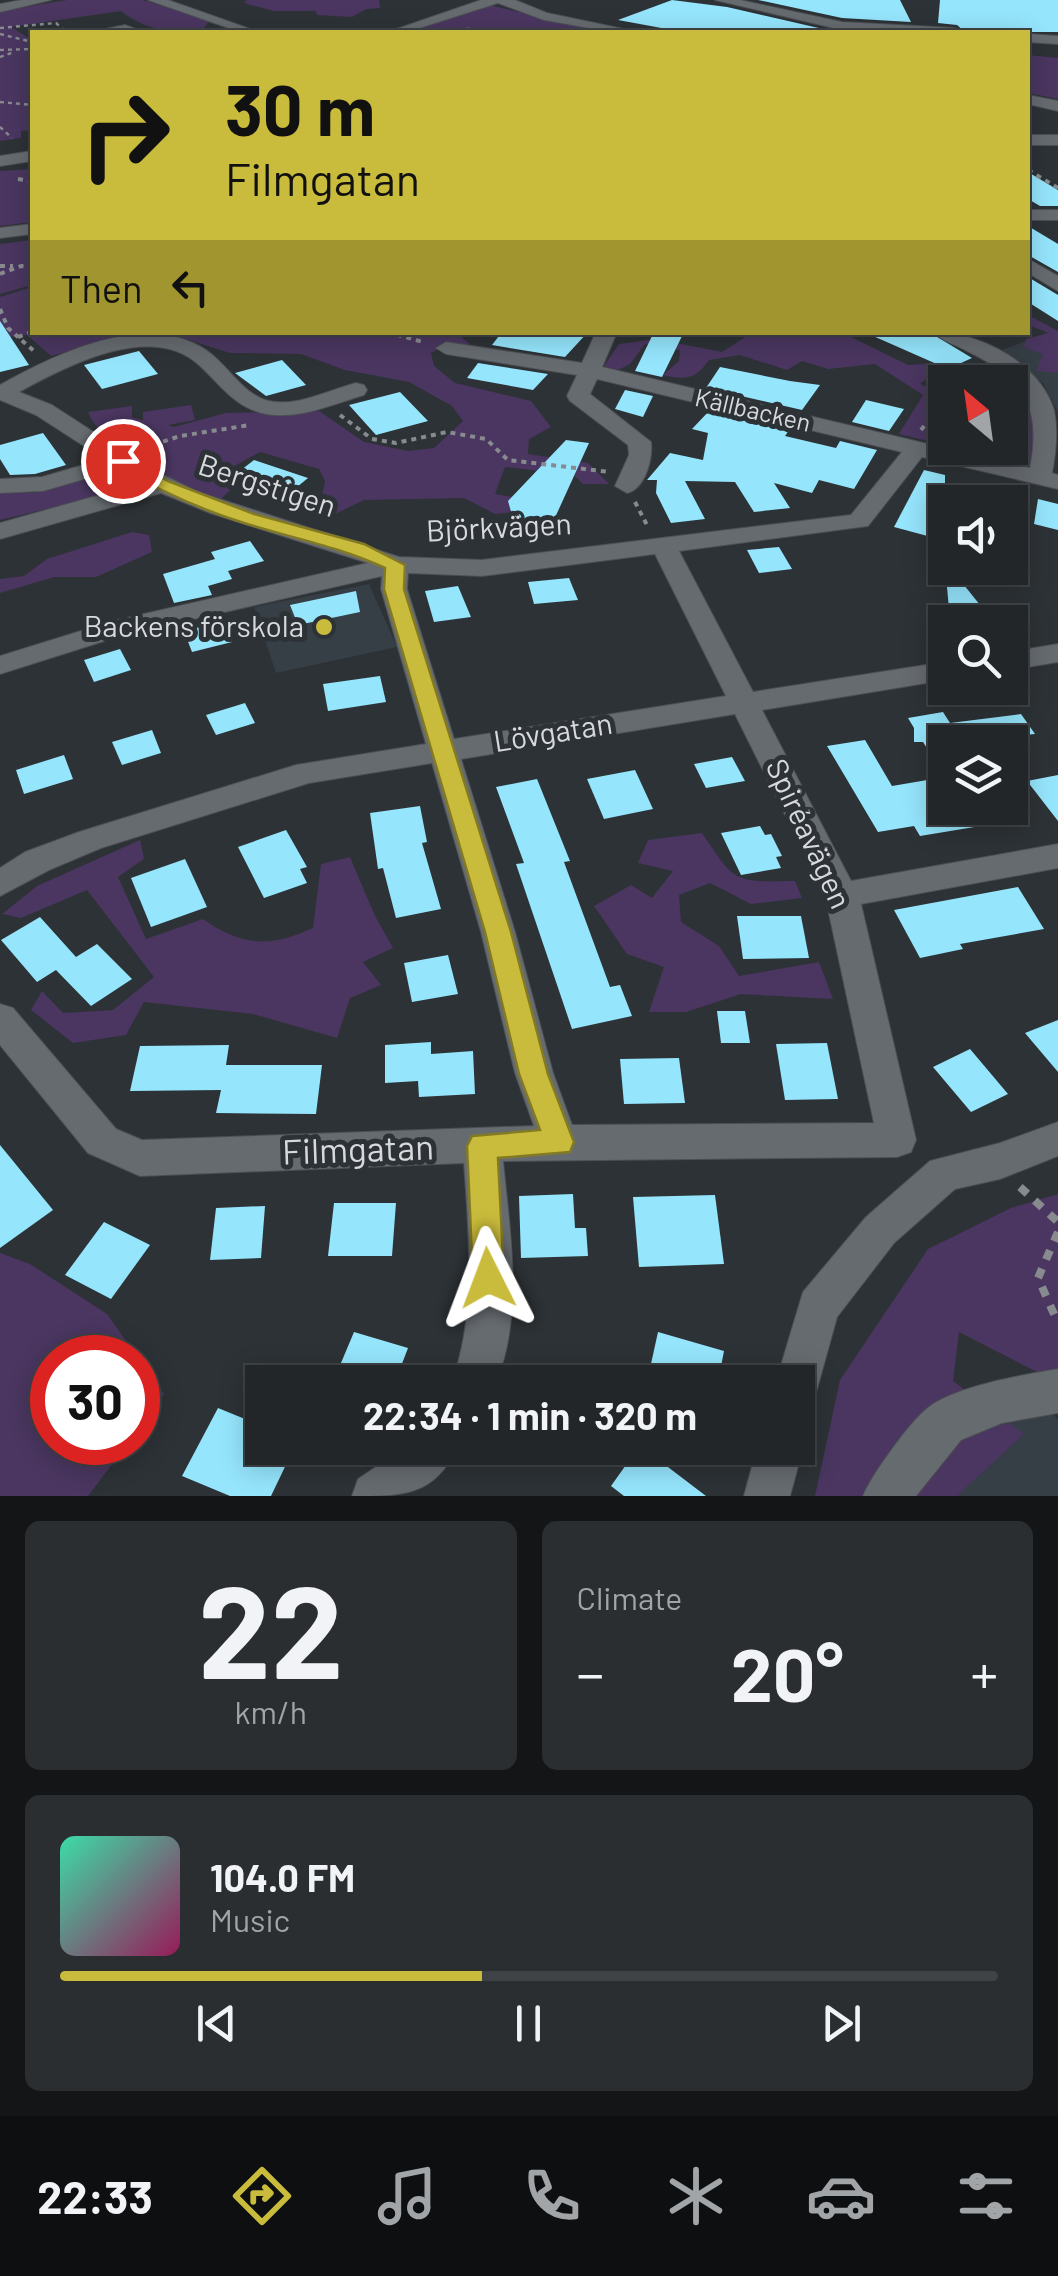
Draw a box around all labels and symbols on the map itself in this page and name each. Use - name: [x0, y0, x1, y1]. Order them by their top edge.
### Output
- north arrow: [928, 365, 1028, 465]
- street label: Källbacken: [692, 381, 814, 437]
- pin: [81, 419, 166, 504]
- street label: Bergstigen: [194, 445, 341, 523]
- street label: Björkvägen: [425, 504, 573, 548]
- place label: Backens förskola: [84, 607, 304, 643]
- marker: Backens förskola: [313, 616, 335, 638]
- street label: Lövgatan: [491, 704, 615, 758]
- street label: Spiréavägen: [759, 753, 860, 914]
- street label: Filmgatan: [281, 1124, 434, 1172]
- position arrow: [436, 1226, 540, 1330]
- speed limit sign: 30: [30, 1335, 160, 1465]

